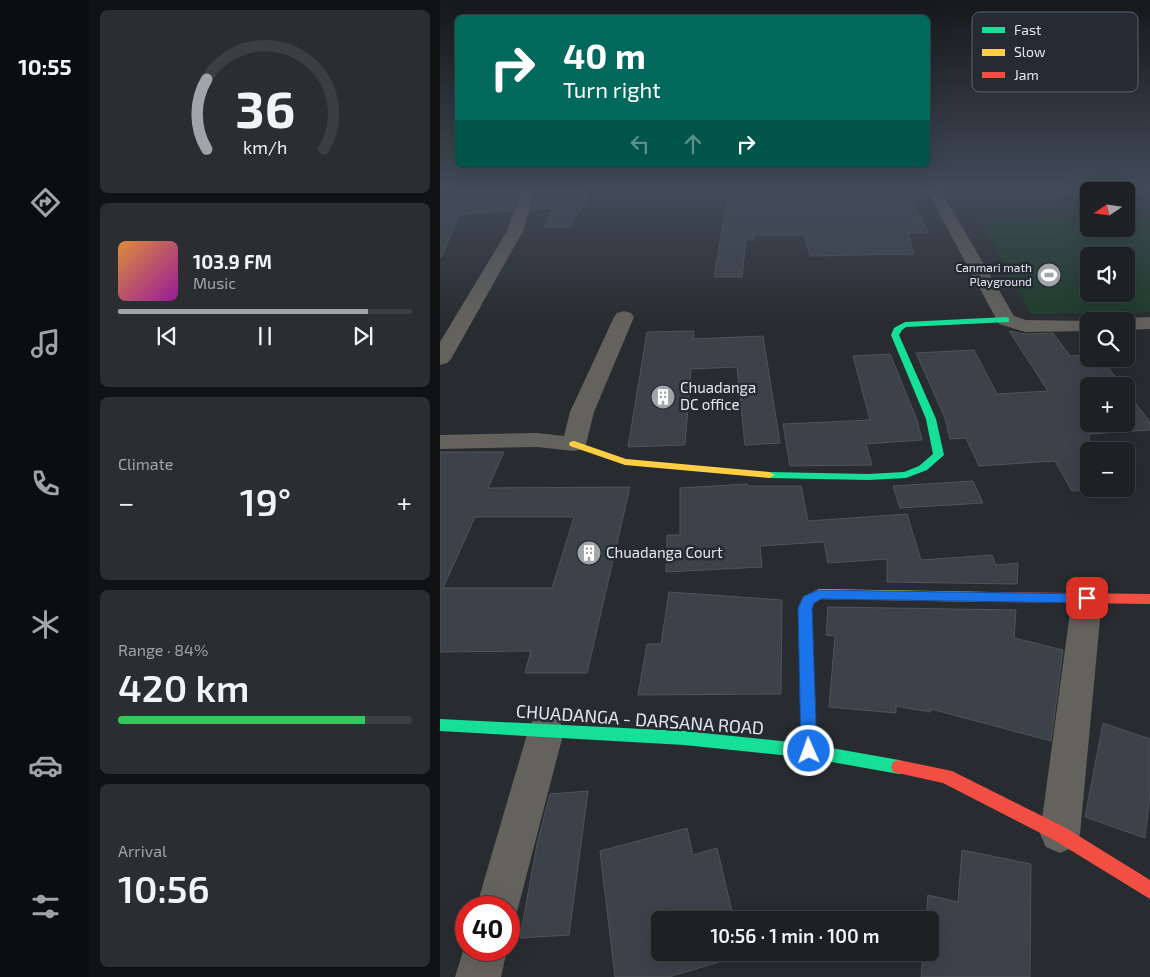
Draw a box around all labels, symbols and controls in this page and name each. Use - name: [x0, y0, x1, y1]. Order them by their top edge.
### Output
- legend: [972, 12, 1138, 92]
- text: Fast: [1014, 21, 1041, 38]
- text: 40 m: [563, 34, 646, 76]
- icon: right: [480, 35, 545, 100]
- text: Slow: [1014, 43, 1046, 60]
- text: 10:55: [18, 53, 72, 79]
- text: Jam: [1014, 66, 1039, 83]
- text: 36: [235, 76, 295, 138]
- text: Turn right: [563, 76, 661, 102]
- icon: left: [626, 130, 654, 158]
- icon: ahead: [679, 130, 707, 158]
- icon: right: [732, 130, 760, 158]
- text: km/h: [243, 136, 287, 158]
- north arrow: [1080, 182, 1135, 238]
- map controls: [1080, 182, 1135, 497]
- icon: directions: [28, 185, 63, 220]
- button: sound: [1080, 247, 1135, 302]
- text: 103.9 FM: [193, 250, 272, 273]
- place label: Canmari math Playground: [955, 260, 1032, 288]
- sports icon: Canmari math Playground: [1036, 262, 1062, 288]
- text: Music: [193, 273, 236, 292]
- button: search: [1080, 312, 1135, 367]
- icon: previous: [153, 322, 181, 350]
- icon: pause: [251, 322, 279, 350]
- icon: next: [349, 322, 377, 350]
- icon: music: [28, 326, 63, 361]
- button: +: [1080, 377, 1135, 432]
- place label: Chuadanga DC office: [680, 378, 756, 413]
- building icon: Chuadanga DC office: [650, 384, 676, 410]
- button: −: [1080, 442, 1135, 497]
- text: Climate: [118, 454, 173, 473]
- icon: phone: [28, 466, 63, 501]
- text: 19°: [240, 478, 291, 524]
- text: −: [118, 485, 134, 519]
- text: +: [397, 485, 412, 519]
- building icon: Chuadanga Court: [576, 540, 602, 566]
- place label: Chuadanga Court: [606, 543, 723, 561]
- pin: [1066, 577, 1108, 619]
- icon: arrive: [1073, 584, 1101, 612]
- icon: climate: [28, 607, 63, 642]
- text: Range · 84%: [118, 640, 208, 659]
- text: 420 km: [118, 664, 249, 710]
- street label: CHUADANGA - DARSANA ROAD: [515, 699, 765, 739]
- position arrow: [782, 724, 834, 776]
- icon: car: [28, 748, 63, 783]
- text: Arrival: [118, 841, 167, 860]
- text: 10:56: [118, 865, 210, 911]
- icon: filters: [28, 889, 63, 924]
- speed limit sign: 40: [455, 896, 520, 961]
- text: 10:56 · 1 min · 100 m: [710, 924, 880, 947]

